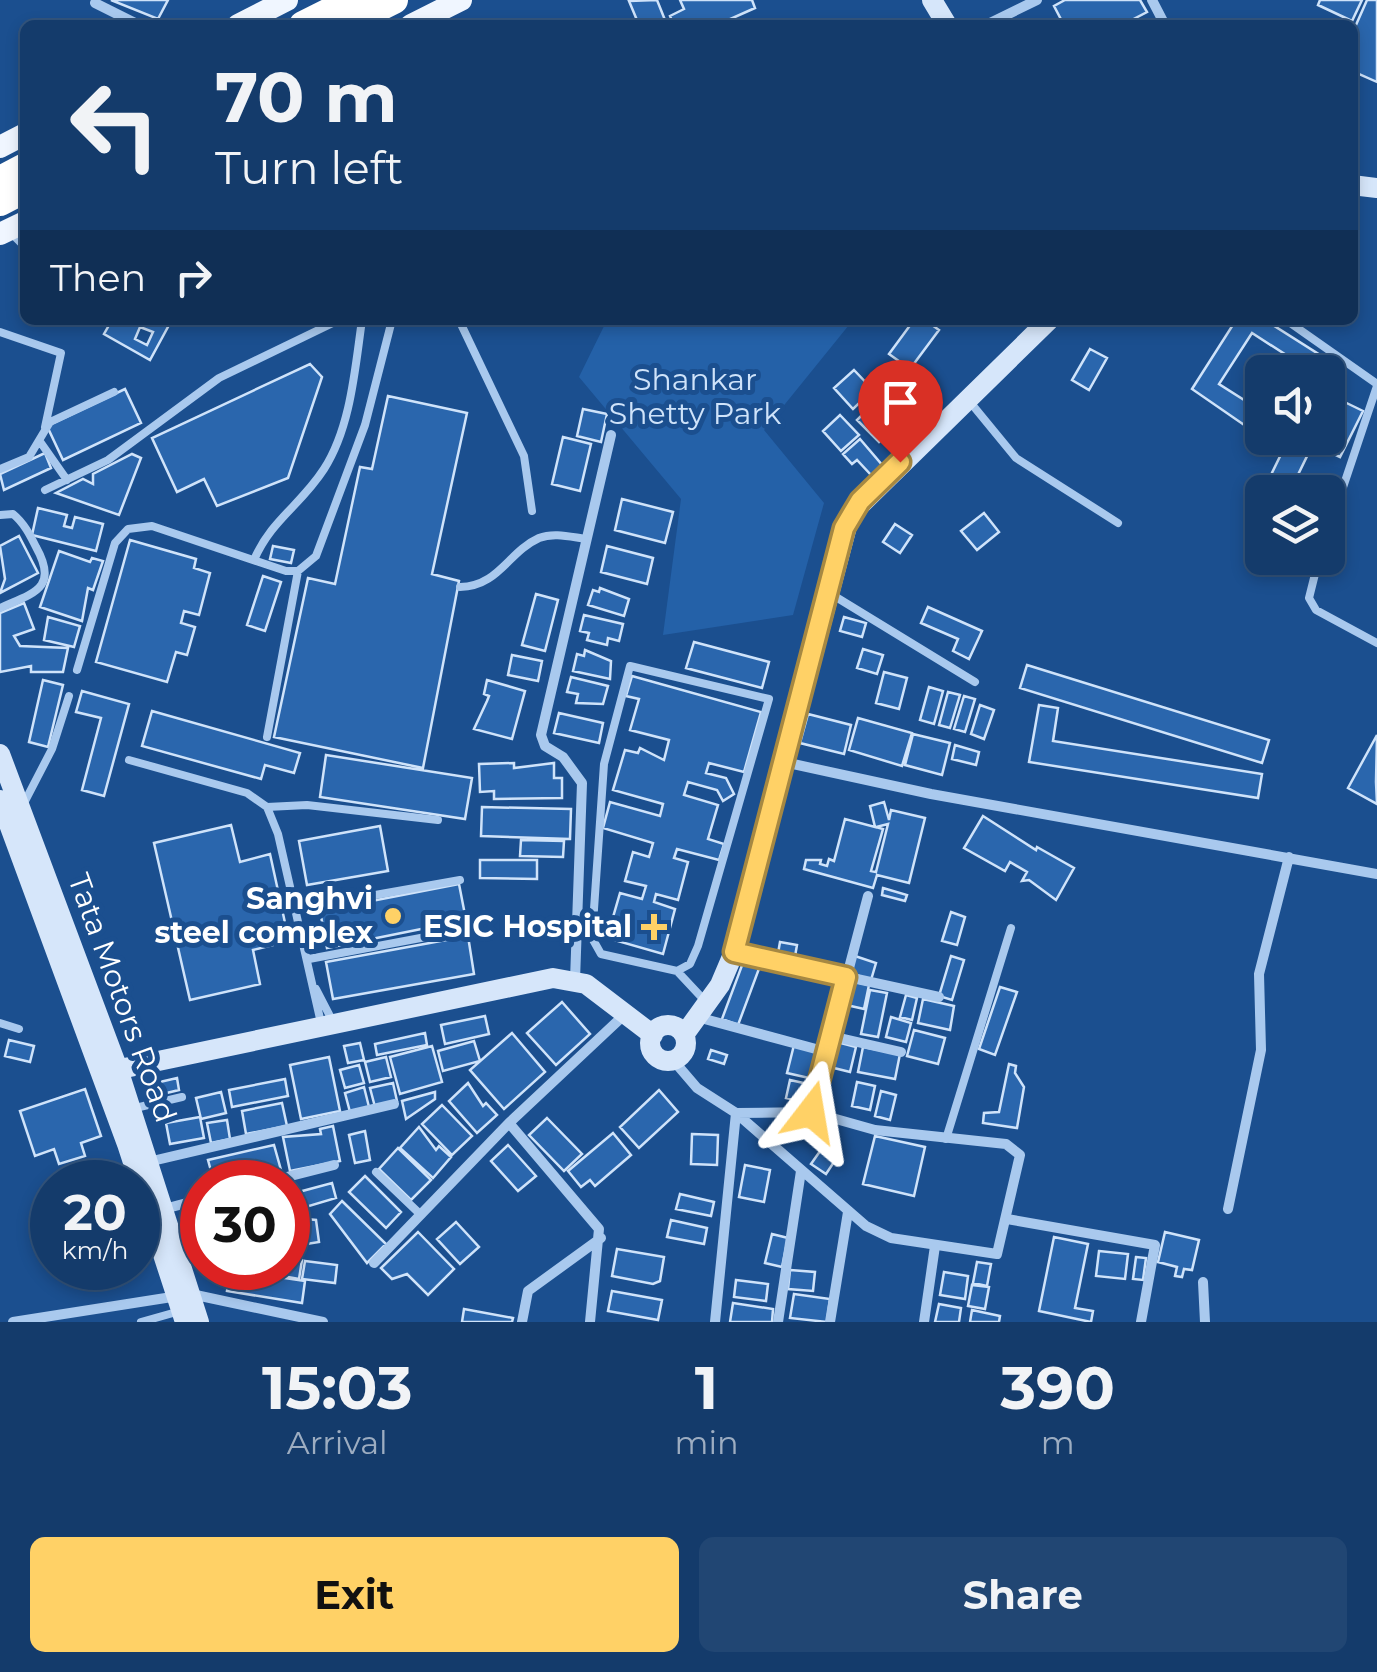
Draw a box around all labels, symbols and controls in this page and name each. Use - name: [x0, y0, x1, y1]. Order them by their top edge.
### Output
- text: 70 m: [215, 54, 398, 140]
- icon: left: [50, 60, 180, 190]
- text: Turn left: [215, 140, 403, 195]
- icon: right: [166, 250, 221, 305]
- text: Then: [50, 254, 146, 301]
- map controls: [1245, 355, 1345, 575]
- button: sound: [1245, 355, 1345, 455]
- pin: [858, 360, 943, 463]
- park label: Shankar Shetty Park: [609, 361, 781, 432]
- icon: arrive: [873, 375, 928, 430]
- button: layers: [1245, 475, 1345, 575]
- street label: Tata Motors Road: [60, 868, 185, 1127]
- place label: Sanghvi steel complex: [154, 880, 373, 951]
- marker: Sanghvi steel complex: [382, 905, 404, 927]
- place label: ESIC Hospital: [423, 908, 632, 945]
- marker: ESIC Hospital: [641, 914, 667, 940]
- position arrow: [759, 1060, 863, 1164]
- speed limit sign: 30: [180, 1160, 310, 1290]
- text: 20: [63, 1182, 127, 1243]
- text: km/h: [62, 1235, 128, 1265]
- text: 15:03: [262, 1351, 413, 1424]
- text: 1: [695, 1351, 718, 1424]
- text: 390: [1001, 1351, 1115, 1424]
- text: Arrival: [287, 1423, 388, 1462]
- text: min: [674, 1423, 739, 1462]
- text: m: [1041, 1423, 1075, 1462]
- button: Exit: [30, 1537, 679, 1652]
- button: Share: [699, 1537, 1347, 1652]

